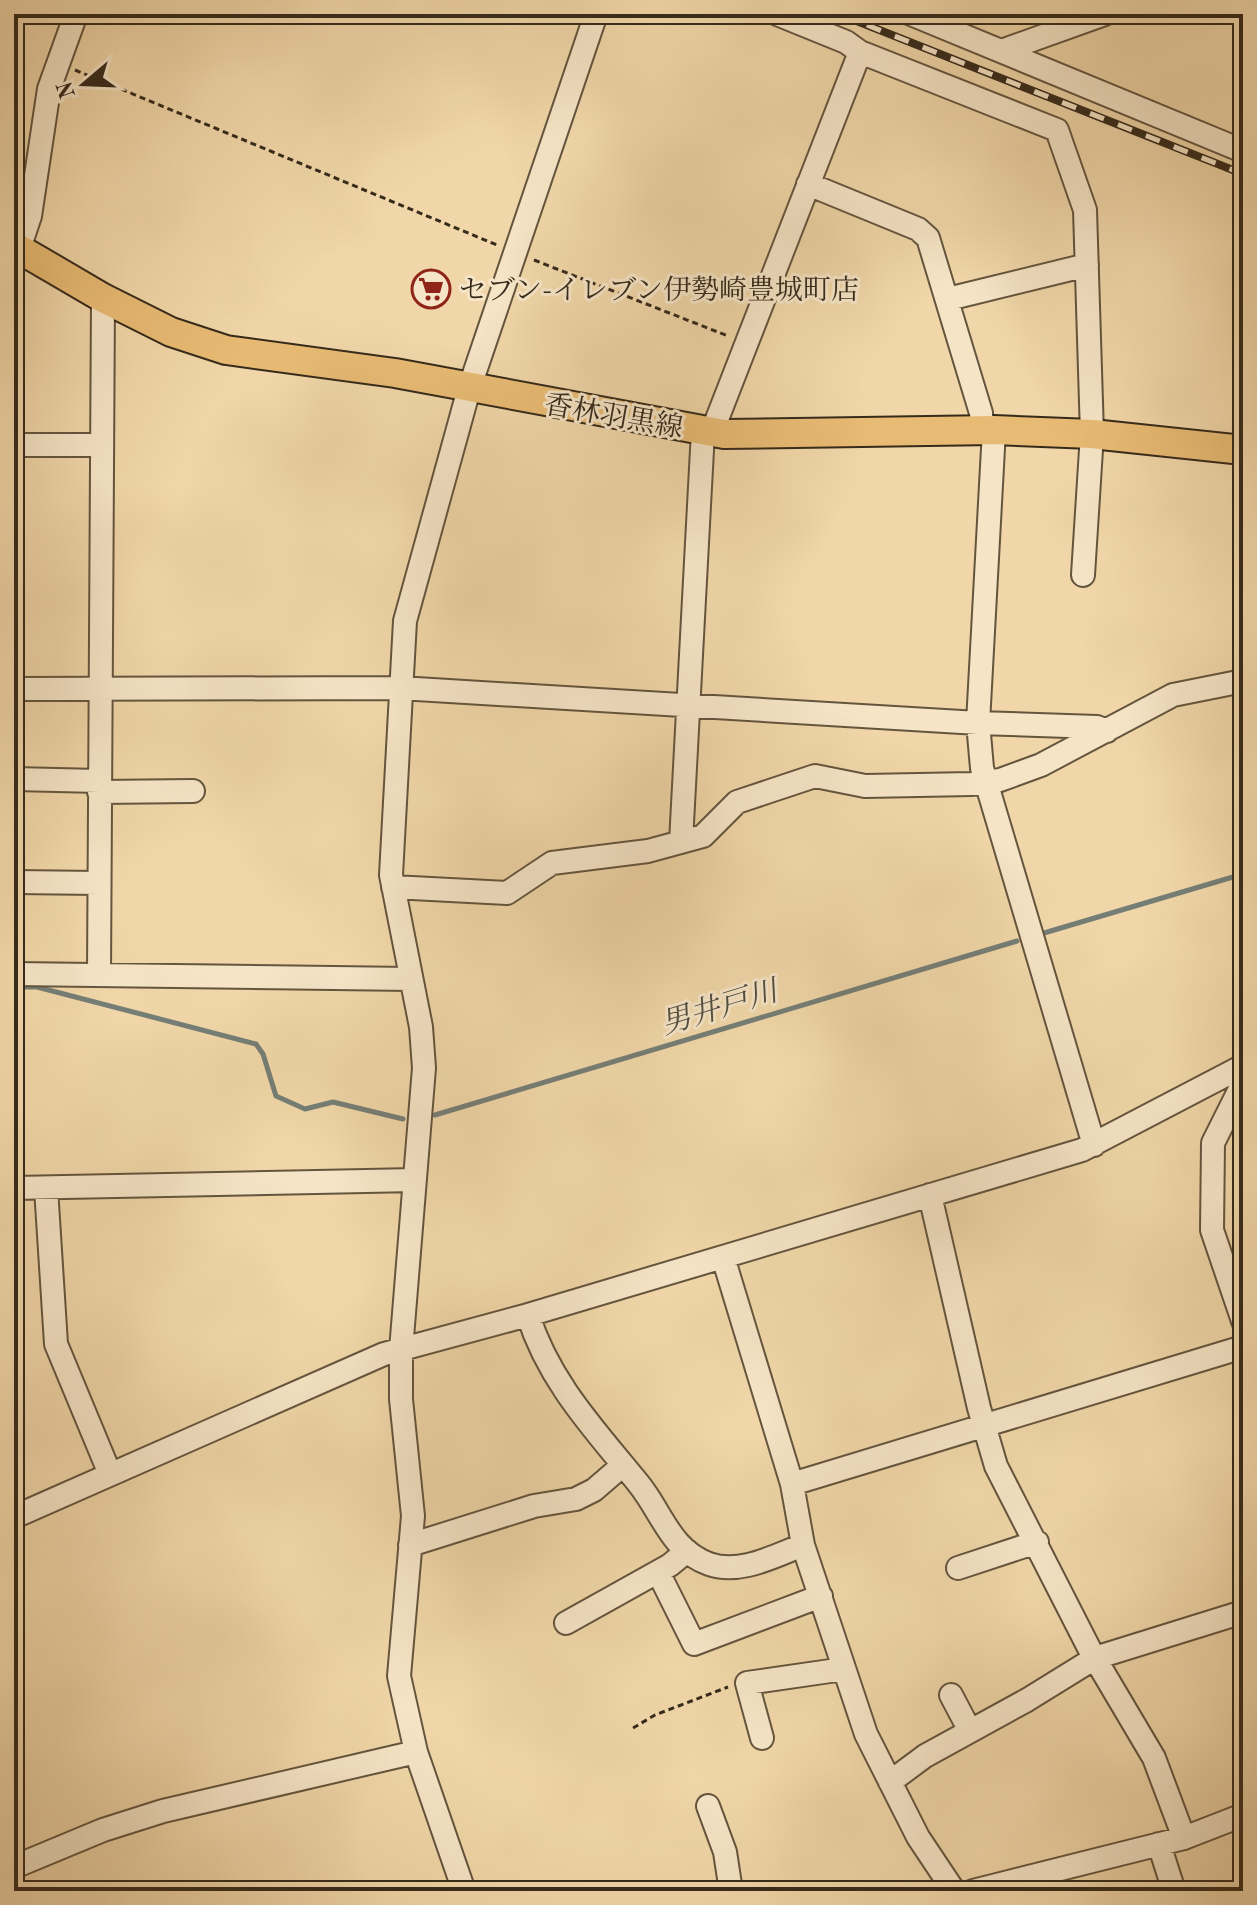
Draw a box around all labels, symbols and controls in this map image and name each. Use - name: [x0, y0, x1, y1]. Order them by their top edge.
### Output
- north arrow: [44, 44, 124, 124]
- text: N: [54, 78, 80, 101]
- supermarket icon: セブン-イレブン伊勢崎豊城町店: [410, 268, 452, 310]
- place label: セブン-イレブン伊勢崎豊城町店: [459, 275, 859, 306]
- street label: 香林羽黒線: [542, 389, 685, 444]
- water label: 男井戸川: [657, 973, 784, 1041]

